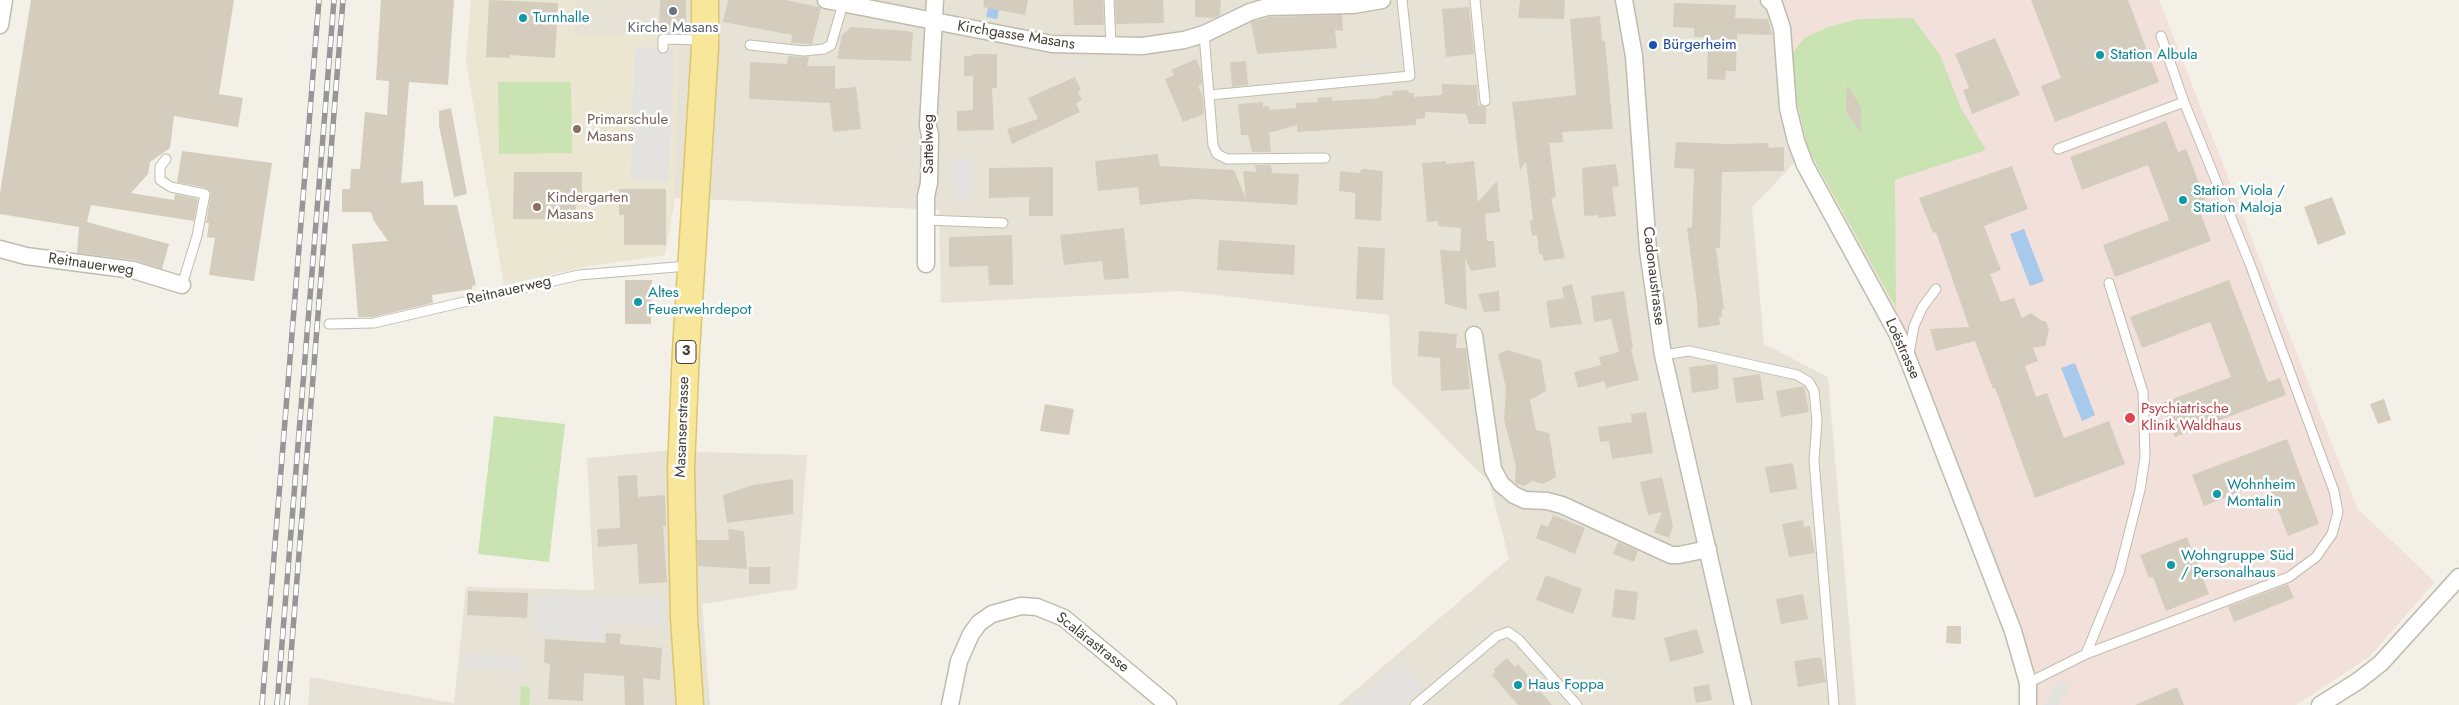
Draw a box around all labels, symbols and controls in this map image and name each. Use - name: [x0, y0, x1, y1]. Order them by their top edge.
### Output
- marker: Kirche Masans: [667, 5, 679, 17]
- place label: Turnhalle: [533, 9, 589, 27]
- marker: Turnhalle: [517, 12, 529, 24]
- street label: Kirchgasse Masans: [956, 18, 1076, 54]
- place label: Kirche Masans: [627, 19, 719, 37]
- place label: Bürgerheim: [1663, 36, 1737, 54]
- marker: Bürgerheim: [1647, 39, 1659, 51]
- place label: Station Albula: [2110, 46, 2198, 64]
- marker: Station Albula: [2094, 49, 2106, 61]
- place label: Primarschule Masans: [587, 111, 668, 146]
- street label: Sattelweg: [920, 114, 938, 174]
- marker: Primarschule Masans: [571, 123, 583, 135]
- place label: Station Viola / Station Maloja: [2193, 182, 2285, 217]
- place label: Kindergarten Masans: [547, 189, 629, 224]
- marker: Station Viola / Station Maloja: [2177, 194, 2189, 206]
- marker: Kindergarten Masans: [531, 201, 543, 213]
- street label: Cadonaustrasse: [1638, 226, 1668, 326]
- street label: Reitnauerweg: [47, 250, 135, 280]
- street label: Reitnauerweg: [465, 273, 553, 309]
- place label: Altes Feuerwehrdepot: [648, 284, 751, 319]
- marker: Altes Feuerwehrdepot: [632, 296, 644, 308]
- street label: Loëstrasse: [1881, 316, 1923, 382]
- road number: 3: [676, 341, 696, 364]
- street label: Masanserstrasse: [672, 376, 694, 478]
- place label: Psychiatrische Klinik Waldhaus: [2141, 400, 2241, 435]
- marker: Psychiatrische Klinik Waldhaus: [2123, 411, 2137, 425]
- place label: Wohnheim Montalin: [2227, 476, 2296, 511]
- marker: Wohnheim Montalin: [2211, 488, 2223, 500]
- place label: Wohngruppe Süd / Personalhaus: [2181, 547, 2294, 582]
- marker: Wohngruppe Süd / Personalhaus: [2165, 559, 2177, 571]
- street label: Scalärastrasse: [1052, 609, 1132, 677]
- place label: Haus Foppa: [1528, 676, 1604, 694]
- marker: Haus Foppa: [1512, 679, 1524, 691]

